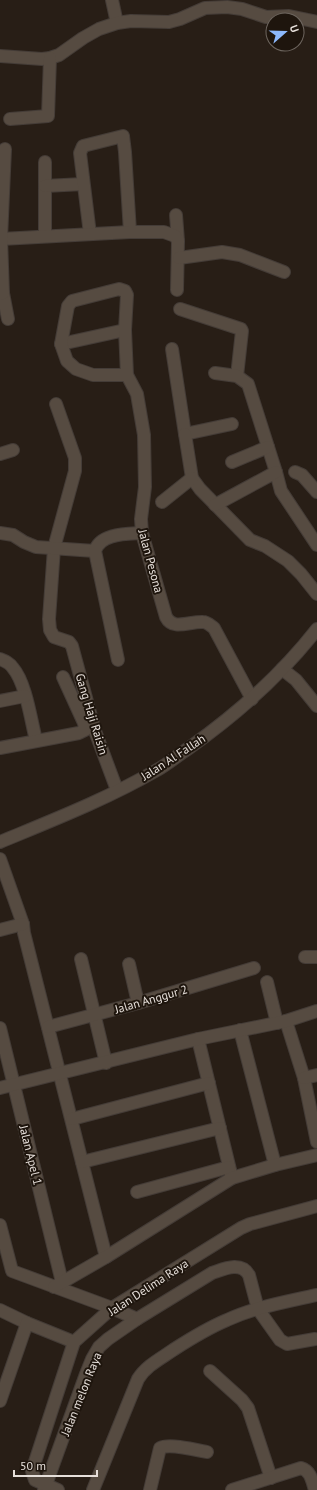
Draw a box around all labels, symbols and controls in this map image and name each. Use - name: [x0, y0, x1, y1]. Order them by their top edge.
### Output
- north arrow: [265, 12, 305, 52]
- text: U: [287, 23, 302, 34]
- street label: Jalan Pesona: [135, 527, 167, 594]
- street label: Gang Haji Raisin: [73, 672, 111, 756]
- street label: Jalan Al Fallah: [137, 731, 208, 784]
- street label: Jalan Anggur 2: [112, 981, 189, 1017]
- street label: Jalan Apel 1: [16, 1123, 46, 1186]
- street label: Jalan Delima Raya: [104, 1255, 191, 1319]
- street label: Jalan melon Raya: [57, 1350, 105, 1439]
- scale bar: [14, 1452, 97, 1478]
- text: 50 m: [20, 1458, 46, 1473]

